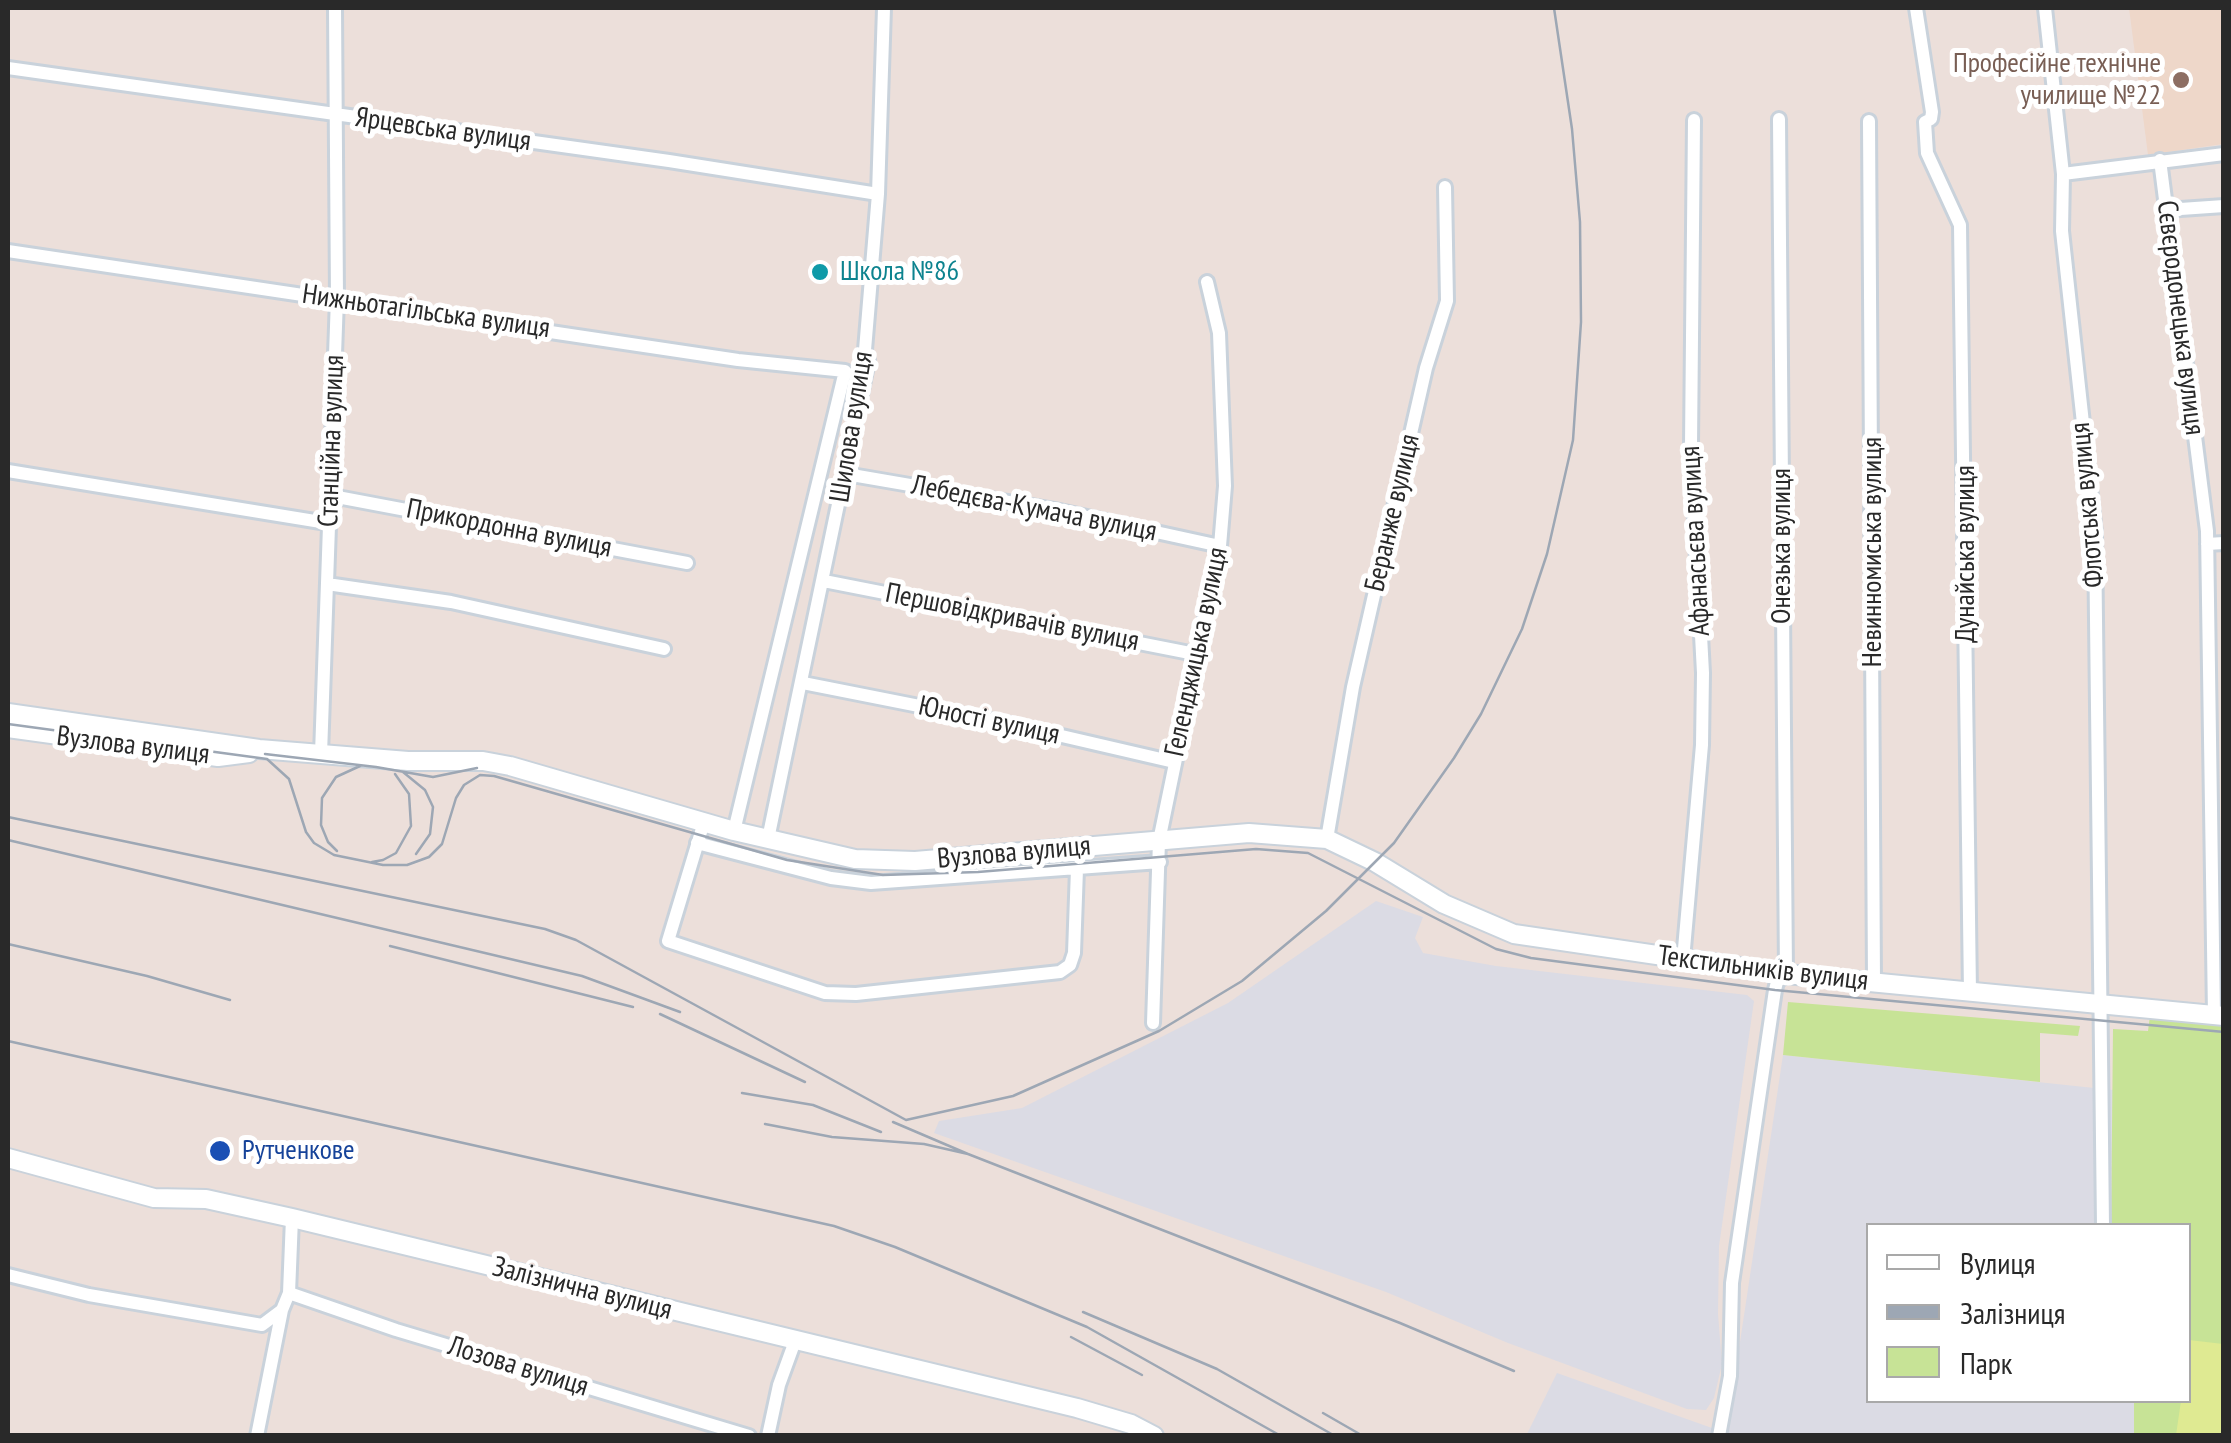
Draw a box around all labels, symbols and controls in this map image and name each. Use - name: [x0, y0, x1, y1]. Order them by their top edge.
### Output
- place label: Професійне технічне училище №22: [1953, 47, 2161, 113]
- marker: Професійне технічне училище №22: [2170, 69, 2192, 91]
- street label: Ярцевська вулиця: [353, 101, 533, 159]
- street label: Сєвєродонецька вулиця: [2149, 199, 2211, 437]
- place label: Школа №86: [840, 255, 959, 289]
- marker: Школа №86: [809, 261, 831, 283]
- street label: Нижньотагільська вулиця: [300, 278, 552, 346]
- street label: Шилова вулиця: [824, 349, 880, 505]
- street label: Станційна вулиця: [312, 354, 352, 528]
- street label: Флотська вулиця: [2064, 421, 2112, 589]
- street label: Беранже вулиця: [1359, 431, 1427, 595]
- street label: Невинномиська вулиця: [1856, 437, 1890, 667]
- street label: Афанасьєва вулиця: [1674, 445, 1718, 637]
- street label: Дунайська вулиця: [1949, 465, 1983, 643]
- street label: Онезька вулиця: [1765, 468, 1799, 624]
- street label: Лебедєва-Кумача вулиця: [909, 469, 1159, 549]
- street label: Прикордонна вулиця: [404, 493, 614, 565]
- street label: Геленджицька вулиця: [1158, 545, 1236, 759]
- street label: Першовідкривачів вулиця: [882, 577, 1142, 659]
- street label: Юності вулиця: [915, 690, 1063, 752]
- street label: Вузлова вулиця: [55, 720, 211, 772]
- street label: Вузлова вулиця: [936, 830, 1092, 876]
- street label: Текстильників вулиця: [1656, 939, 1870, 999]
- place label: Рутченкове: [242, 1134, 355, 1168]
- marker: Рутченкове: [207, 1138, 233, 1164]
- legend: [1866, 1223, 2191, 1403]
- text: Вулиця: [1960, 1243, 2035, 1282]
- street label: Залізнична вулиця: [489, 1250, 675, 1328]
- text: Залізниця: [1960, 1293, 2065, 1332]
- street label: Лозова вулиця: [444, 1330, 592, 1404]
- text: Парк: [1960, 1343, 2012, 1382]

